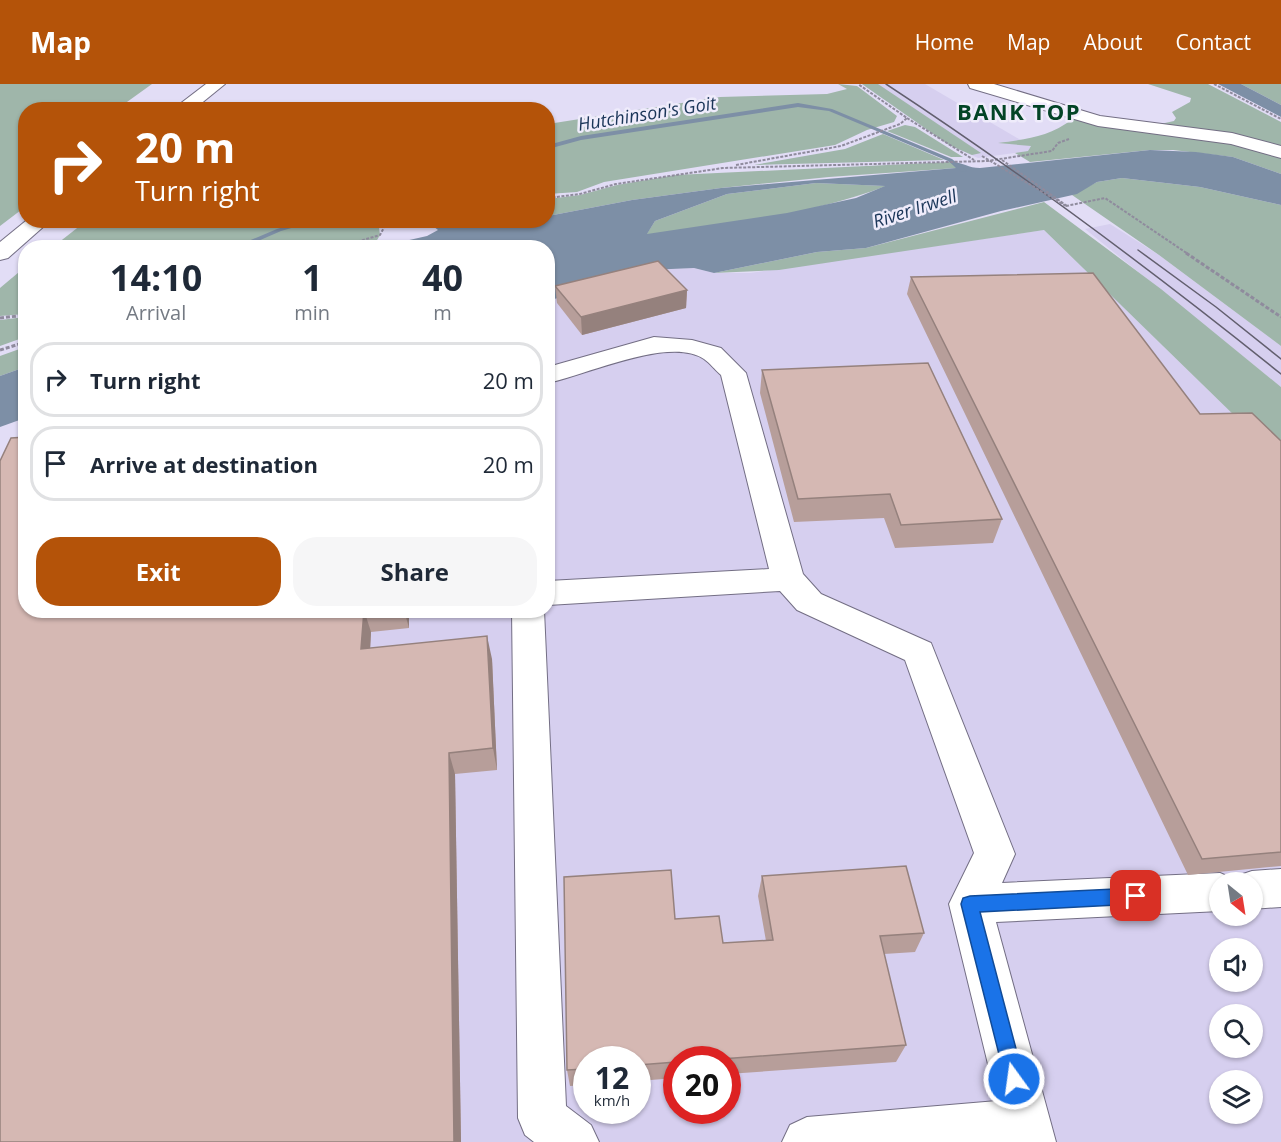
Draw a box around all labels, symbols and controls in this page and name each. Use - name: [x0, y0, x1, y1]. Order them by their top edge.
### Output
- text: Map: [30, 23, 91, 61]
- text: Home: [915, 28, 974, 56]
- text: Map: [1007, 28, 1050, 56]
- text: About: [1083, 28, 1143, 56]
- text: Contact: [1176, 28, 1251, 56]
- water label: Hutchinson's Goit: [576, 90, 719, 136]
- district label: BANK TOP: [957, 96, 1081, 126]
- text: 20 m: [135, 118, 235, 175]
- icon: right: [36, 126, 114, 204]
- text: Turn right: [135, 172, 260, 209]
- water label: River Irwell: [870, 183, 960, 233]
- text: 14:10: [110, 253, 202, 302]
- text: 1: [302, 253, 323, 302]
- text: 40: [422, 253, 463, 302]
- text: Arrival: [126, 299, 186, 326]
- text: min: [294, 299, 330, 326]
- text: m: [433, 299, 452, 326]
- icon: right: [39, 363, 72, 396]
- text: Turn right: [90, 365, 201, 395]
- text: 20 m: [483, 365, 534, 395]
- icon: arrive: [39, 447, 72, 480]
- text: Arrive at destination: [90, 449, 318, 479]
- text: 20 m: [483, 449, 534, 479]
- button: Exit: [36, 537, 281, 606]
- button: Share: [293, 537, 537, 606]
- pin: [1110, 870, 1161, 921]
- north arrow: [1209, 872, 1263, 926]
- map controls: [1209, 872, 1263, 1124]
- icon: arrive: [1119, 879, 1152, 912]
- button: sound: [1209, 938, 1263, 992]
- button: search: [1209, 1004, 1263, 1058]
- speed limit sign: 20: [663, 1046, 741, 1124]
- position arrow: [982, 1047, 1046, 1111]
- text: 12: [595, 1057, 629, 1098]
- button: layers: [1209, 1070, 1263, 1124]
- text: km/h: [594, 1090, 630, 1110]

